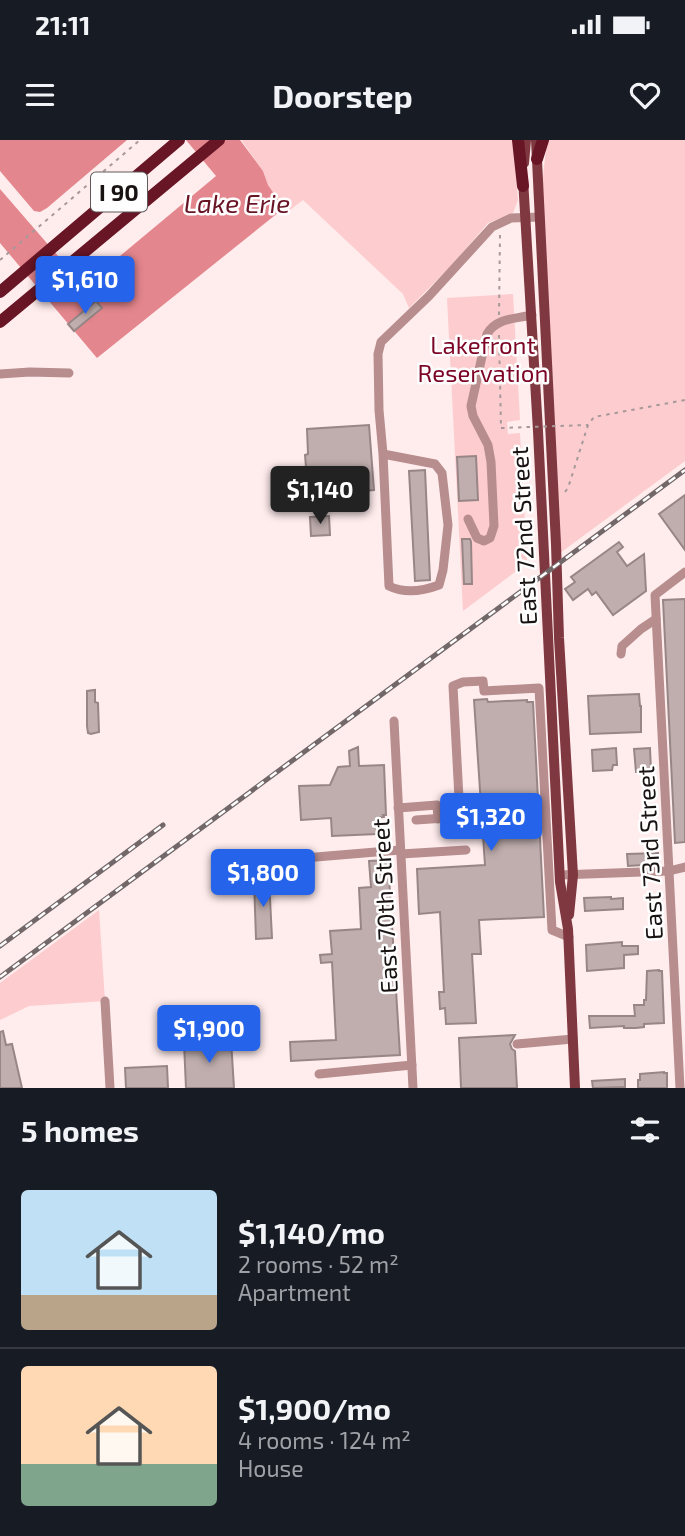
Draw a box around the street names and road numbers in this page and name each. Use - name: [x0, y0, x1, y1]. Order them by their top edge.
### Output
- road number: I 90: [91, 172, 147, 212]
- street label: East 72nd Street: [504, 446, 542, 626]
- street label: East 73rd Street: [630, 765, 668, 941]
- street label: East 70th Street: [365, 818, 403, 994]

